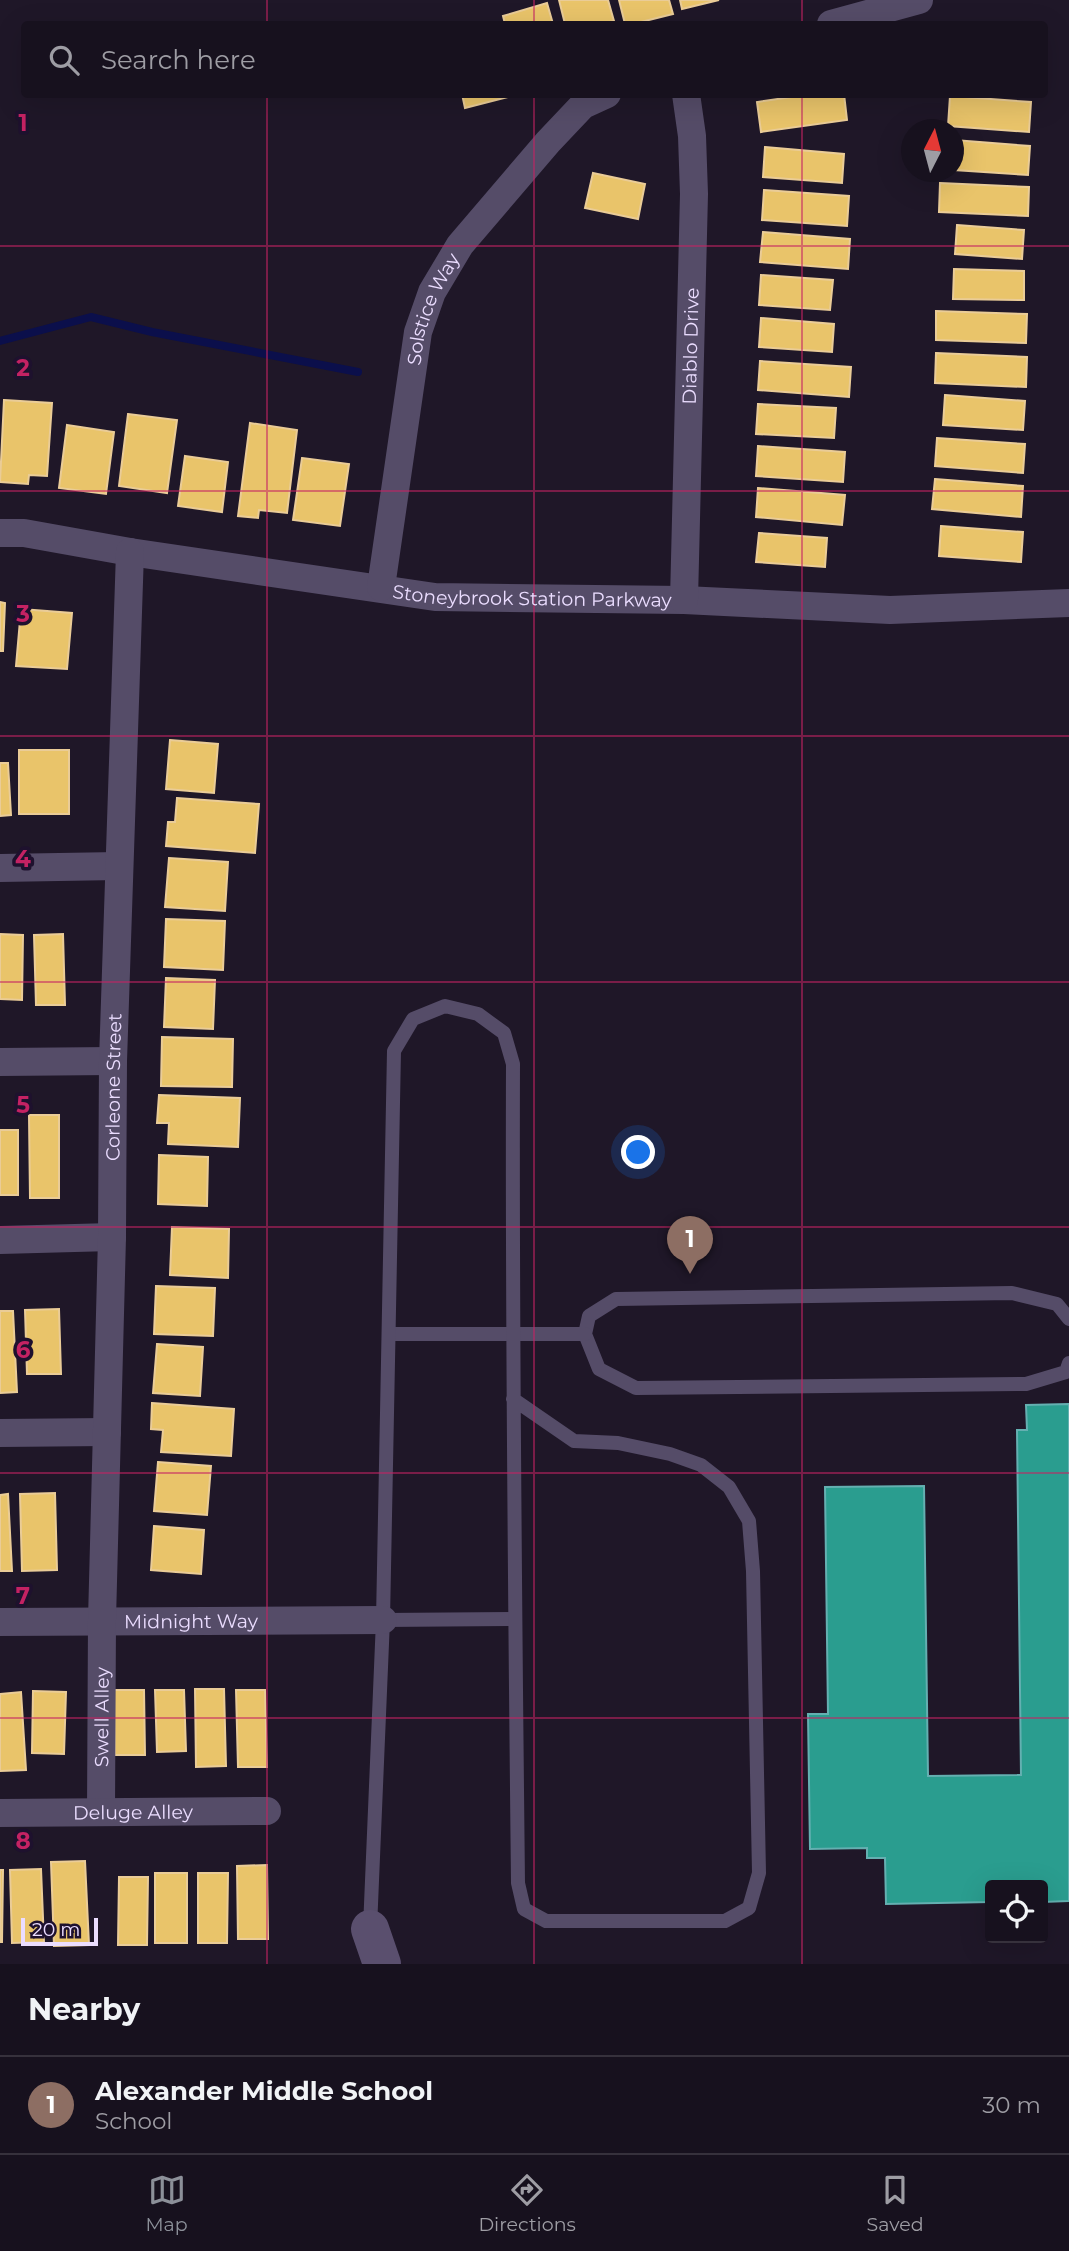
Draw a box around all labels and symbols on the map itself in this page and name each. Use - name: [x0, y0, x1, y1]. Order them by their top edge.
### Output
- text: 1: [18, 109, 28, 137]
- north arrow: [901, 119, 964, 182]
- street label: Solstice Way: [402, 248, 464, 367]
- street label: Diablo Drive: [677, 287, 703, 405]
- text: 2: [16, 354, 30, 382]
- street label: Stoneybrook Station Parkway: [391, 579, 672, 611]
- text: 3: [15, 600, 30, 628]
- text: 4: [15, 845, 31, 873]
- street label: Corleone Street: [101, 1013, 126, 1161]
- text: 5: [16, 1091, 30, 1119]
- your location: [621, 1135, 655, 1169]
- pin: 1: [667, 1216, 713, 1274]
- text: 6: [16, 1336, 31, 1364]
- text: 7: [16, 1582, 30, 1610]
- street label: Midnight Way: [124, 1609, 259, 1633]
- street label: Swell Alley: [90, 1666, 113, 1767]
- street label: Deluge Alley: [73, 1800, 194, 1824]
- text: 8: [15, 1827, 31, 1855]
- scale bar: [21, 1915, 98, 1947]

